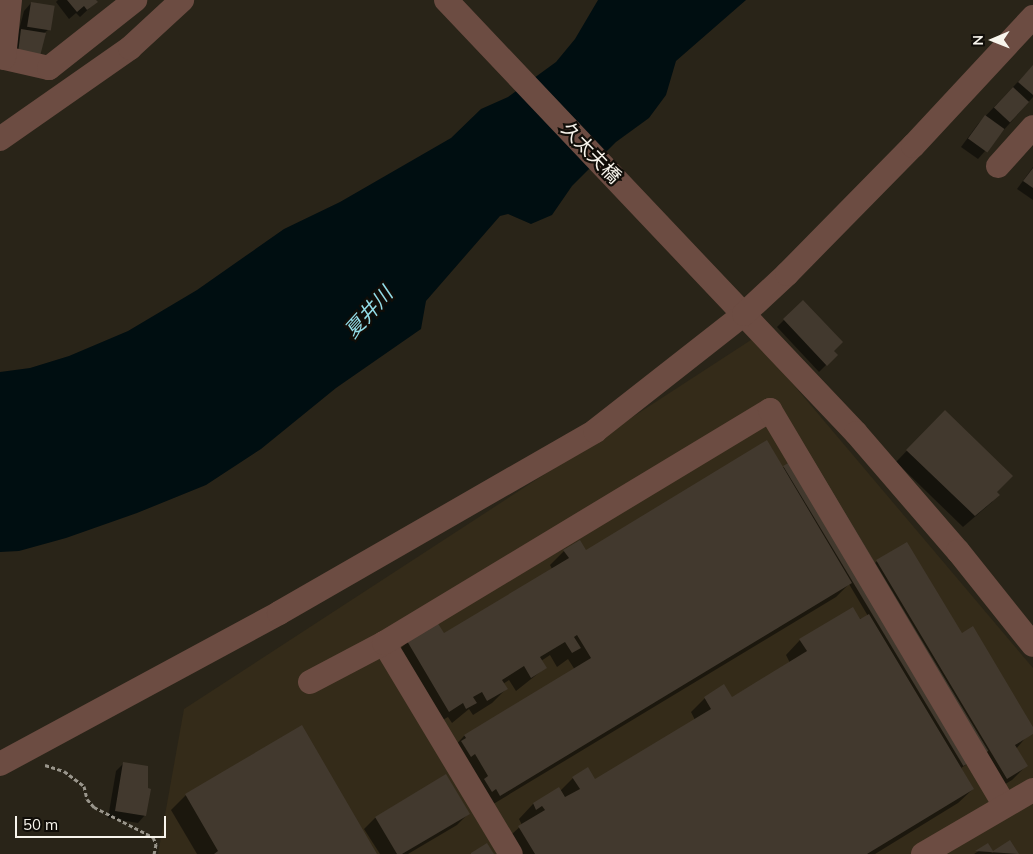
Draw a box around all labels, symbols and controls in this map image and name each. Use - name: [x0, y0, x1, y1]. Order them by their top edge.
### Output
- north arrow: [968, 15, 1018, 65]
- text: N: [969, 35, 987, 46]
- street label: 久太夫橋: [556, 118, 626, 188]
- water label: 夏井川: [339, 282, 397, 342]
- scale bar: [18, 806, 169, 838]
- text: 50 m: [23, 815, 58, 834]

